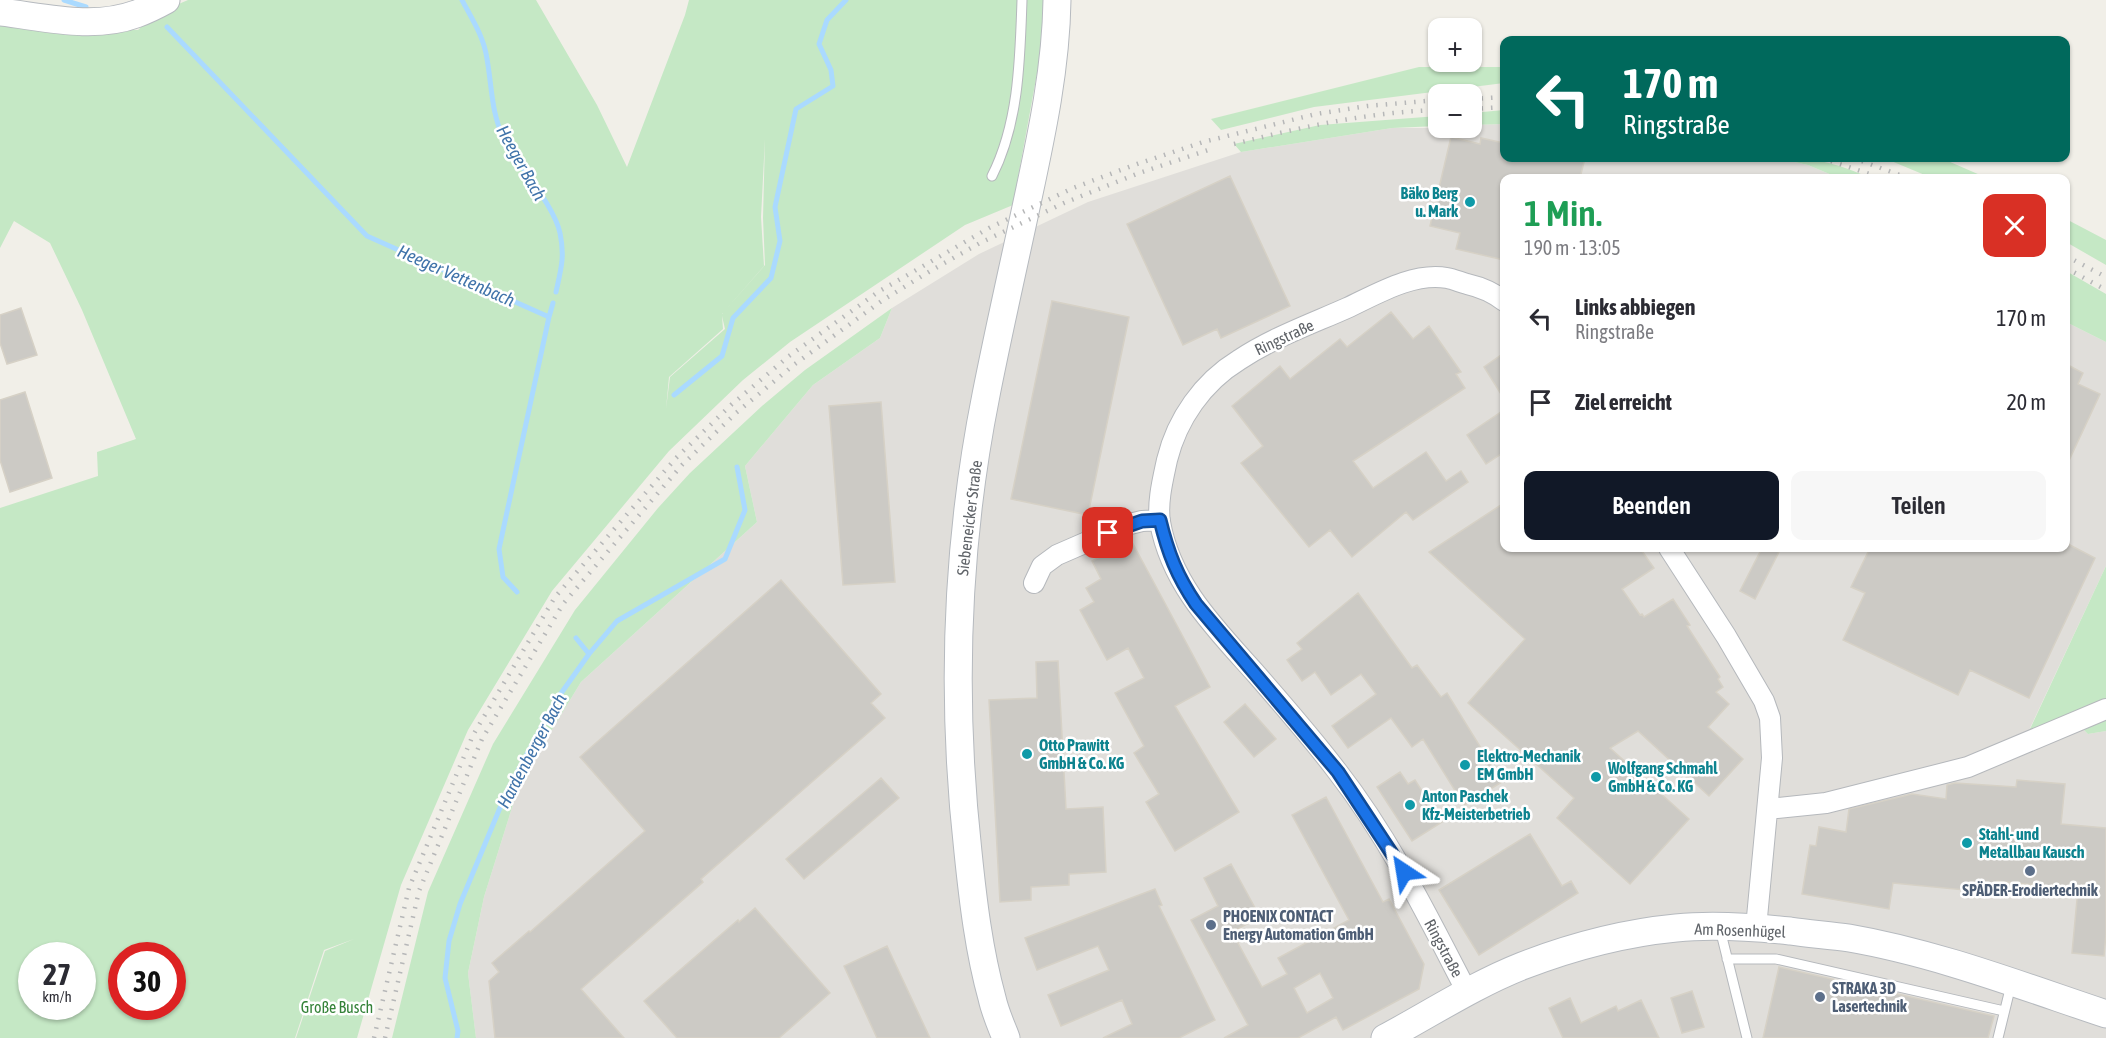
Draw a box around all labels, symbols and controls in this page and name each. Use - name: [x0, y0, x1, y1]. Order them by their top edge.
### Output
- map controls: [1428, 18, 1482, 138]
- button: +: [1428, 18, 1482, 72]
- text: 170 m: [1623, 59, 1718, 107]
- icon: left: [1524, 60, 1602, 138]
- button: −: [1428, 84, 1482, 138]
- text: Ringstraße: [1623, 109, 1730, 140]
- water label: Heeger Bach: [492, 122, 551, 204]
- place label: Bäko Berg u. Mark: [1401, 184, 1459, 220]
- text: 1 Min.: [1524, 192, 1602, 234]
- button: close: [1983, 194, 2046, 257]
- marker: Bäko Berg u. Mark: [1463, 195, 1477, 209]
- text: 190 m · 13:05: [1524, 236, 1621, 259]
- water label: Heeger Vettenbach: [394, 240, 518, 311]
- text: Links abbiegen: [1575, 294, 1696, 320]
- icon: left: [1524, 302, 1557, 335]
- text: 170 m: [1996, 305, 2046, 331]
- street label: Ringstraße: [1252, 315, 1317, 359]
- text: Ringstraße: [1575, 320, 1654, 343]
- icon: arrive: [1524, 386, 1557, 419]
- text: Ziel erreicht: [1575, 389, 1672, 415]
- text: 20 m: [2006, 389, 2046, 415]
- street label: Siebeneicker Straße: [953, 459, 985, 577]
- button: Beenden: [1524, 471, 1779, 540]
- button: Teilen: [1791, 471, 2046, 540]
- pin: [1082, 507, 1133, 558]
- icon: arrive: [1091, 516, 1124, 549]
- water label: Hardenberger Bach: [493, 690, 571, 812]
- place label: Otto Prawitt GmbH & Co. KG: [1039, 736, 1125, 772]
- marker: Otto Prawitt GmbH & Co. KG: [1020, 747, 1034, 761]
- place label: Elektro-Mechanik EM GmbH: [1477, 747, 1582, 783]
- marker: Elektro-Mechanik EM GmbH: [1458, 758, 1472, 772]
- place label: Wolfgang Schmahl GmbH & Co. KG: [1607, 759, 1718, 795]
- marker: Wolfgang Schmahl GmbH & Co. KG: [1589, 770, 1603, 784]
- place label: Anton Paschek Kfz-Meisterbetrieb: [1421, 787, 1531, 823]
- marker: Anton Paschek Kfz-Meisterbetrieb: [1403, 798, 1417, 812]
- place label: Stahl- und Metallbau Kausch: [1979, 825, 2085, 861]
- marker: Stahl- und Metallbau Kausch: [1960, 836, 1974, 850]
- position arrow: [1372, 840, 1436, 904]
- marker: SPÄDER-Erodiertechnik: [2023, 864, 2037, 878]
- place label: SPÄDER-Erodiertechnik: [1962, 881, 2099, 899]
- place label: PHOENIX CONTACT Energy Automation GmbH: [1223, 907, 1374, 943]
- street label: Ringstraße: [1420, 916, 1467, 981]
- marker: PHOENIX CONTACT Energy Automation GmbH: [1204, 918, 1218, 932]
- street label: Am Rosenhügel: [1694, 919, 1787, 942]
- speed limit sign: 30: [108, 942, 186, 1020]
- text: 27: [43, 957, 71, 991]
- place label: STRAKA 3D Lasertechnik: [1832, 979, 1908, 1015]
- text: km/h: [42, 988, 72, 1005]
- marker: STRAKA 3D Lasertechnik: [1813, 990, 1827, 1004]
- park label: Große Busch: [301, 998, 373, 1016]

